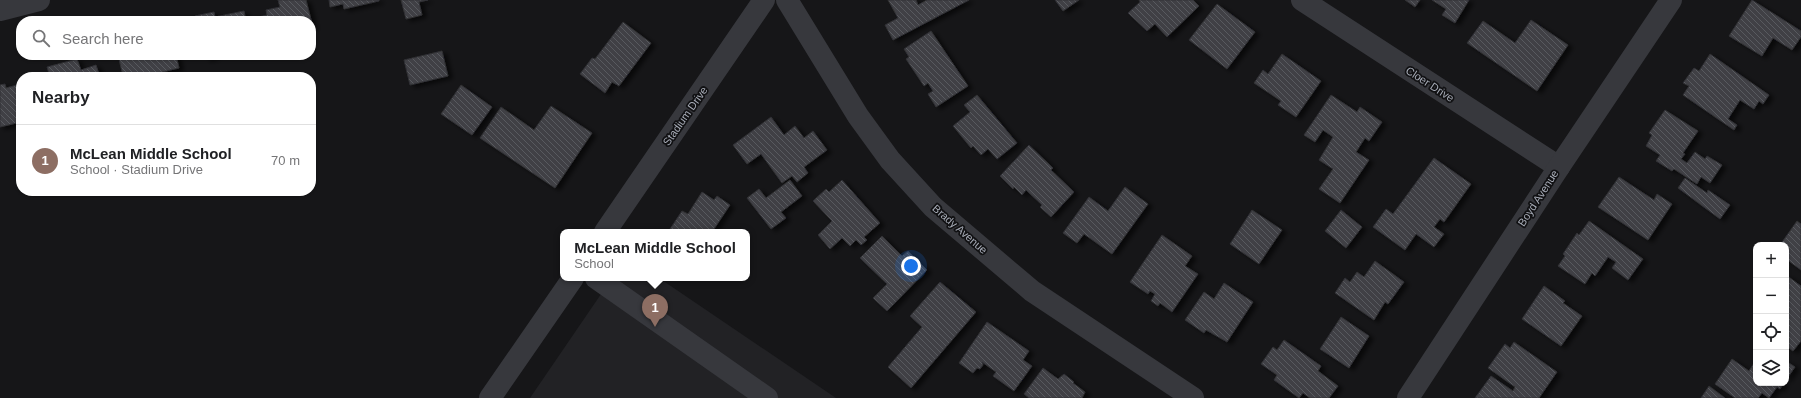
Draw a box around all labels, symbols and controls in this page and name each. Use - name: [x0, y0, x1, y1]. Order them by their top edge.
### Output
- search box: [16, 16, 316, 60]
- icon: search: [30, 27, 52, 49]
- text: Search here: [62, 30, 144, 47]
- street label: Cloer Drive: [1404, 64, 1456, 104]
- street label: Stadium Drive: [660, 84, 710, 148]
- text: Nearby: [32, 88, 90, 107]
- text: McLean Middle School: [70, 145, 232, 162]
- text: 1: [41, 153, 49, 168]
- text: 70 m: [271, 153, 300, 168]
- text: School · Stadium Drive: [70, 162, 203, 177]
- street label: Boyd Avenue: [1515, 168, 1561, 228]
- street label: Brady Avenue: [930, 202, 990, 256]
- popup: [560, 229, 750, 281]
- text: McLean Middle School: [574, 239, 736, 256]
- map controls: [1753, 242, 1789, 386]
- button: +: [1753, 242, 1789, 278]
- text: School: [574, 256, 614, 271]
- your location: [901, 256, 921, 276]
- button: −: [1753, 278, 1789, 314]
- pin: 1: [642, 294, 668, 327]
- button: locate: [1753, 314, 1789, 350]
- button: layers: [1753, 350, 1789, 386]

